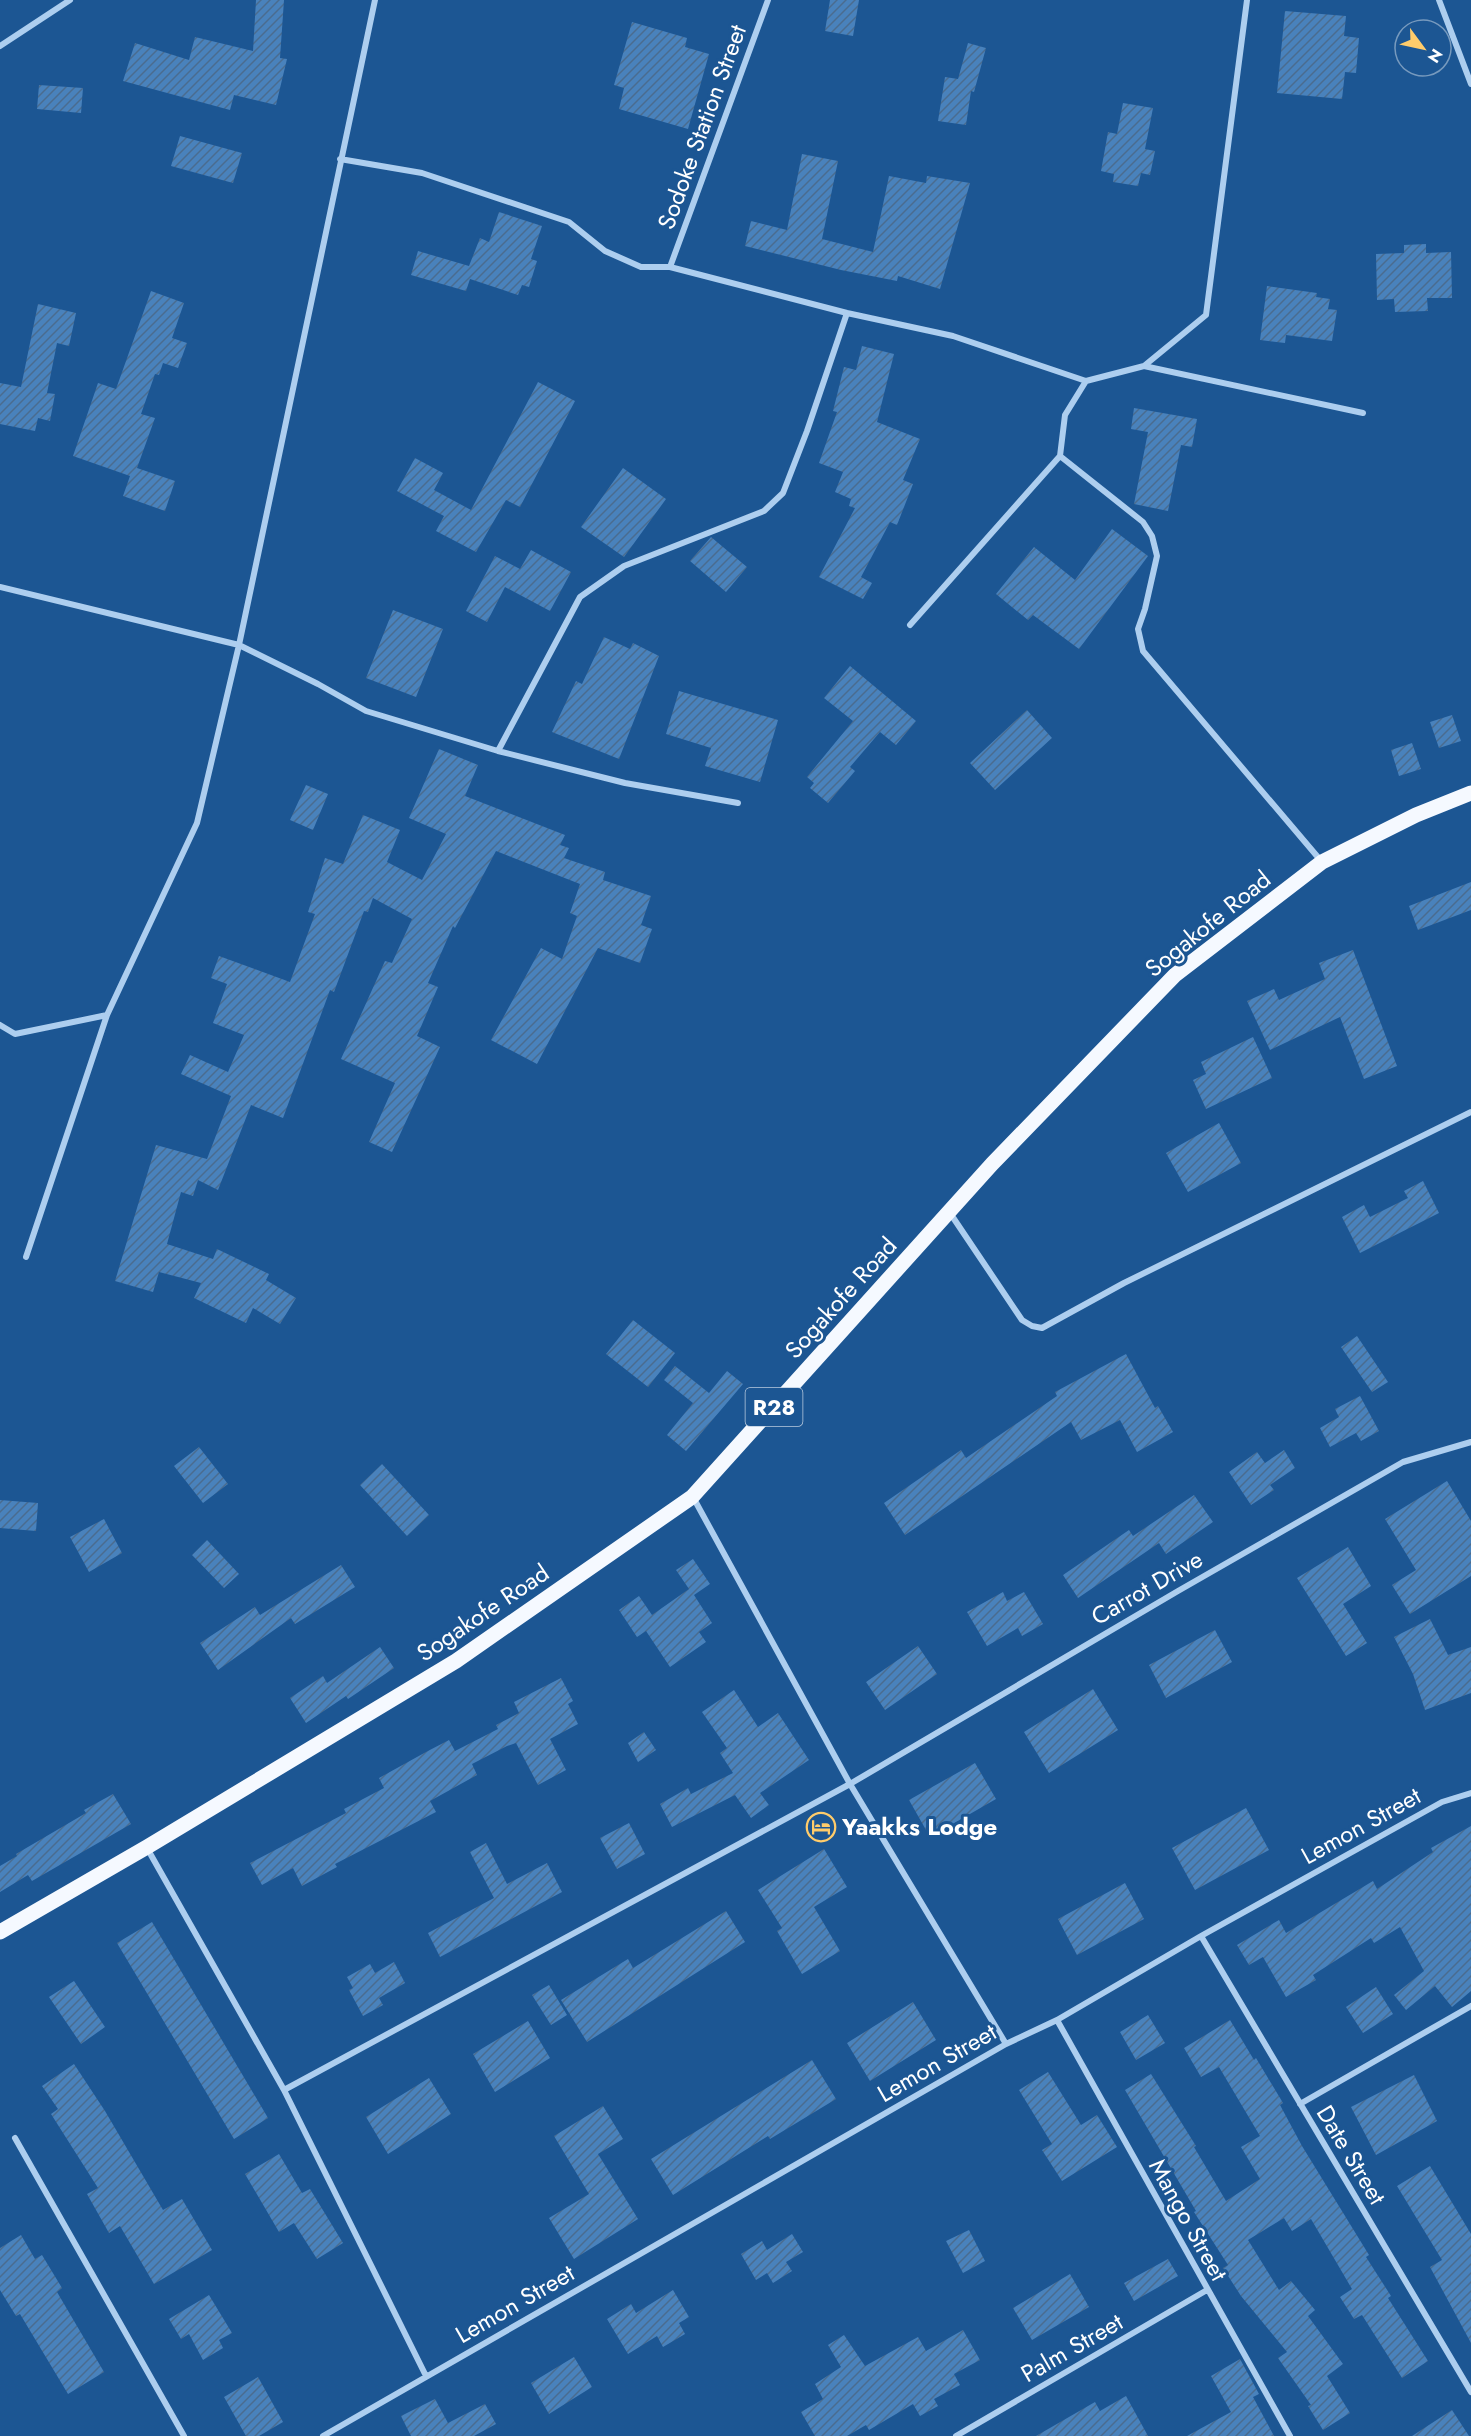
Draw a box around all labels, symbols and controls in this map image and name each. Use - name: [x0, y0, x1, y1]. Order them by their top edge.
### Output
- north arrow: [1393, 18, 1453, 78]
- street label: Sodoke Station Street: [648, 19, 755, 234]
- text: N: [1422, 44, 1448, 67]
- street label: Sogakofe Road: [1137, 862, 1278, 985]
- street label: Sogakofe Road: [776, 1229, 905, 1366]
- road number: R28: [746, 1388, 802, 1426]
- street label: Carrot Drive: [1085, 1542, 1209, 1634]
- street label: Sogakofe Road: [410, 1555, 556, 1670]
- street label: Lemon Street: [1295, 1778, 1427, 1873]
- place label: Yaakks Lodge: [841, 1809, 997, 1844]
- hotel icon: Yaakks Lodge: [805, 1811, 837, 1843]
- street label: Lemon Street: [871, 2014, 1003, 2111]
- street label: Date Street: [1308, 2098, 1395, 2211]
- street label: Mango Street: [1140, 2152, 1237, 2287]
- street label: Lemon Street: [449, 2255, 581, 2352]
- street label: Palm Street: [1014, 2304, 1129, 2391]

